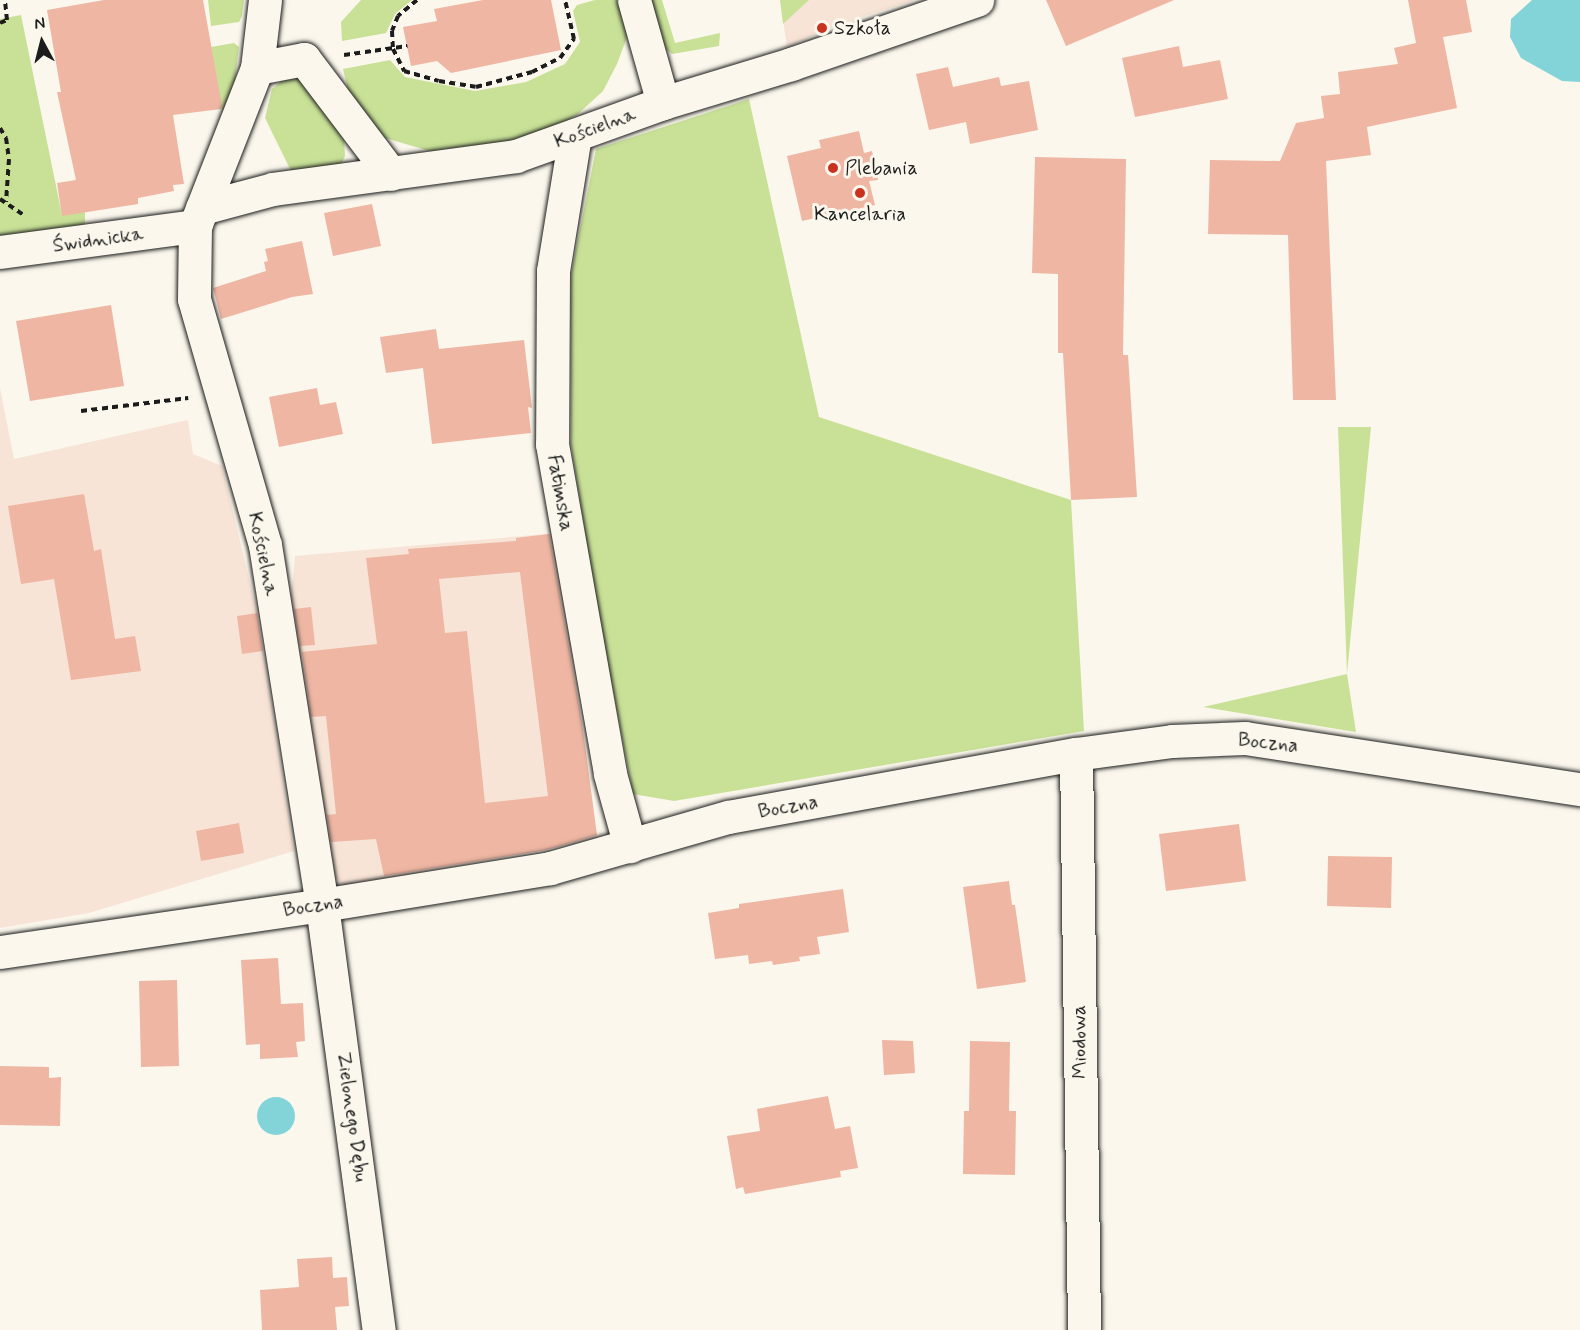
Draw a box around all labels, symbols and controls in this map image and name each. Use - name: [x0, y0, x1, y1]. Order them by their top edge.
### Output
- north arrow: [12, 12, 72, 72]
- text: N: [33, 13, 46, 35]
- place label: Szkoła: [834, 16, 891, 40]
- marker: Szkoła: [815, 21, 829, 35]
- street label: Kościelna: [551, 102, 639, 154]
- place label: Plebania: [845, 156, 918, 180]
- marker: Plebania: [826, 161, 840, 175]
- marker: Kancelaria: [853, 186, 867, 200]
- place label: Kancelaria: [814, 202, 906, 226]
- street label: Świdnicka: [51, 222, 145, 258]
- street label: Fatimska: [541, 453, 579, 533]
- street label: Kościelna: [242, 510, 284, 598]
- street label: Boczna: [1237, 728, 1299, 758]
- street label: Boczna: [756, 790, 820, 824]
- street label: Boczna: [281, 889, 345, 923]
- street label: Miodowa: [1067, 1005, 1093, 1079]
- street label: Zielonego Dębu: [331, 1050, 373, 1184]

